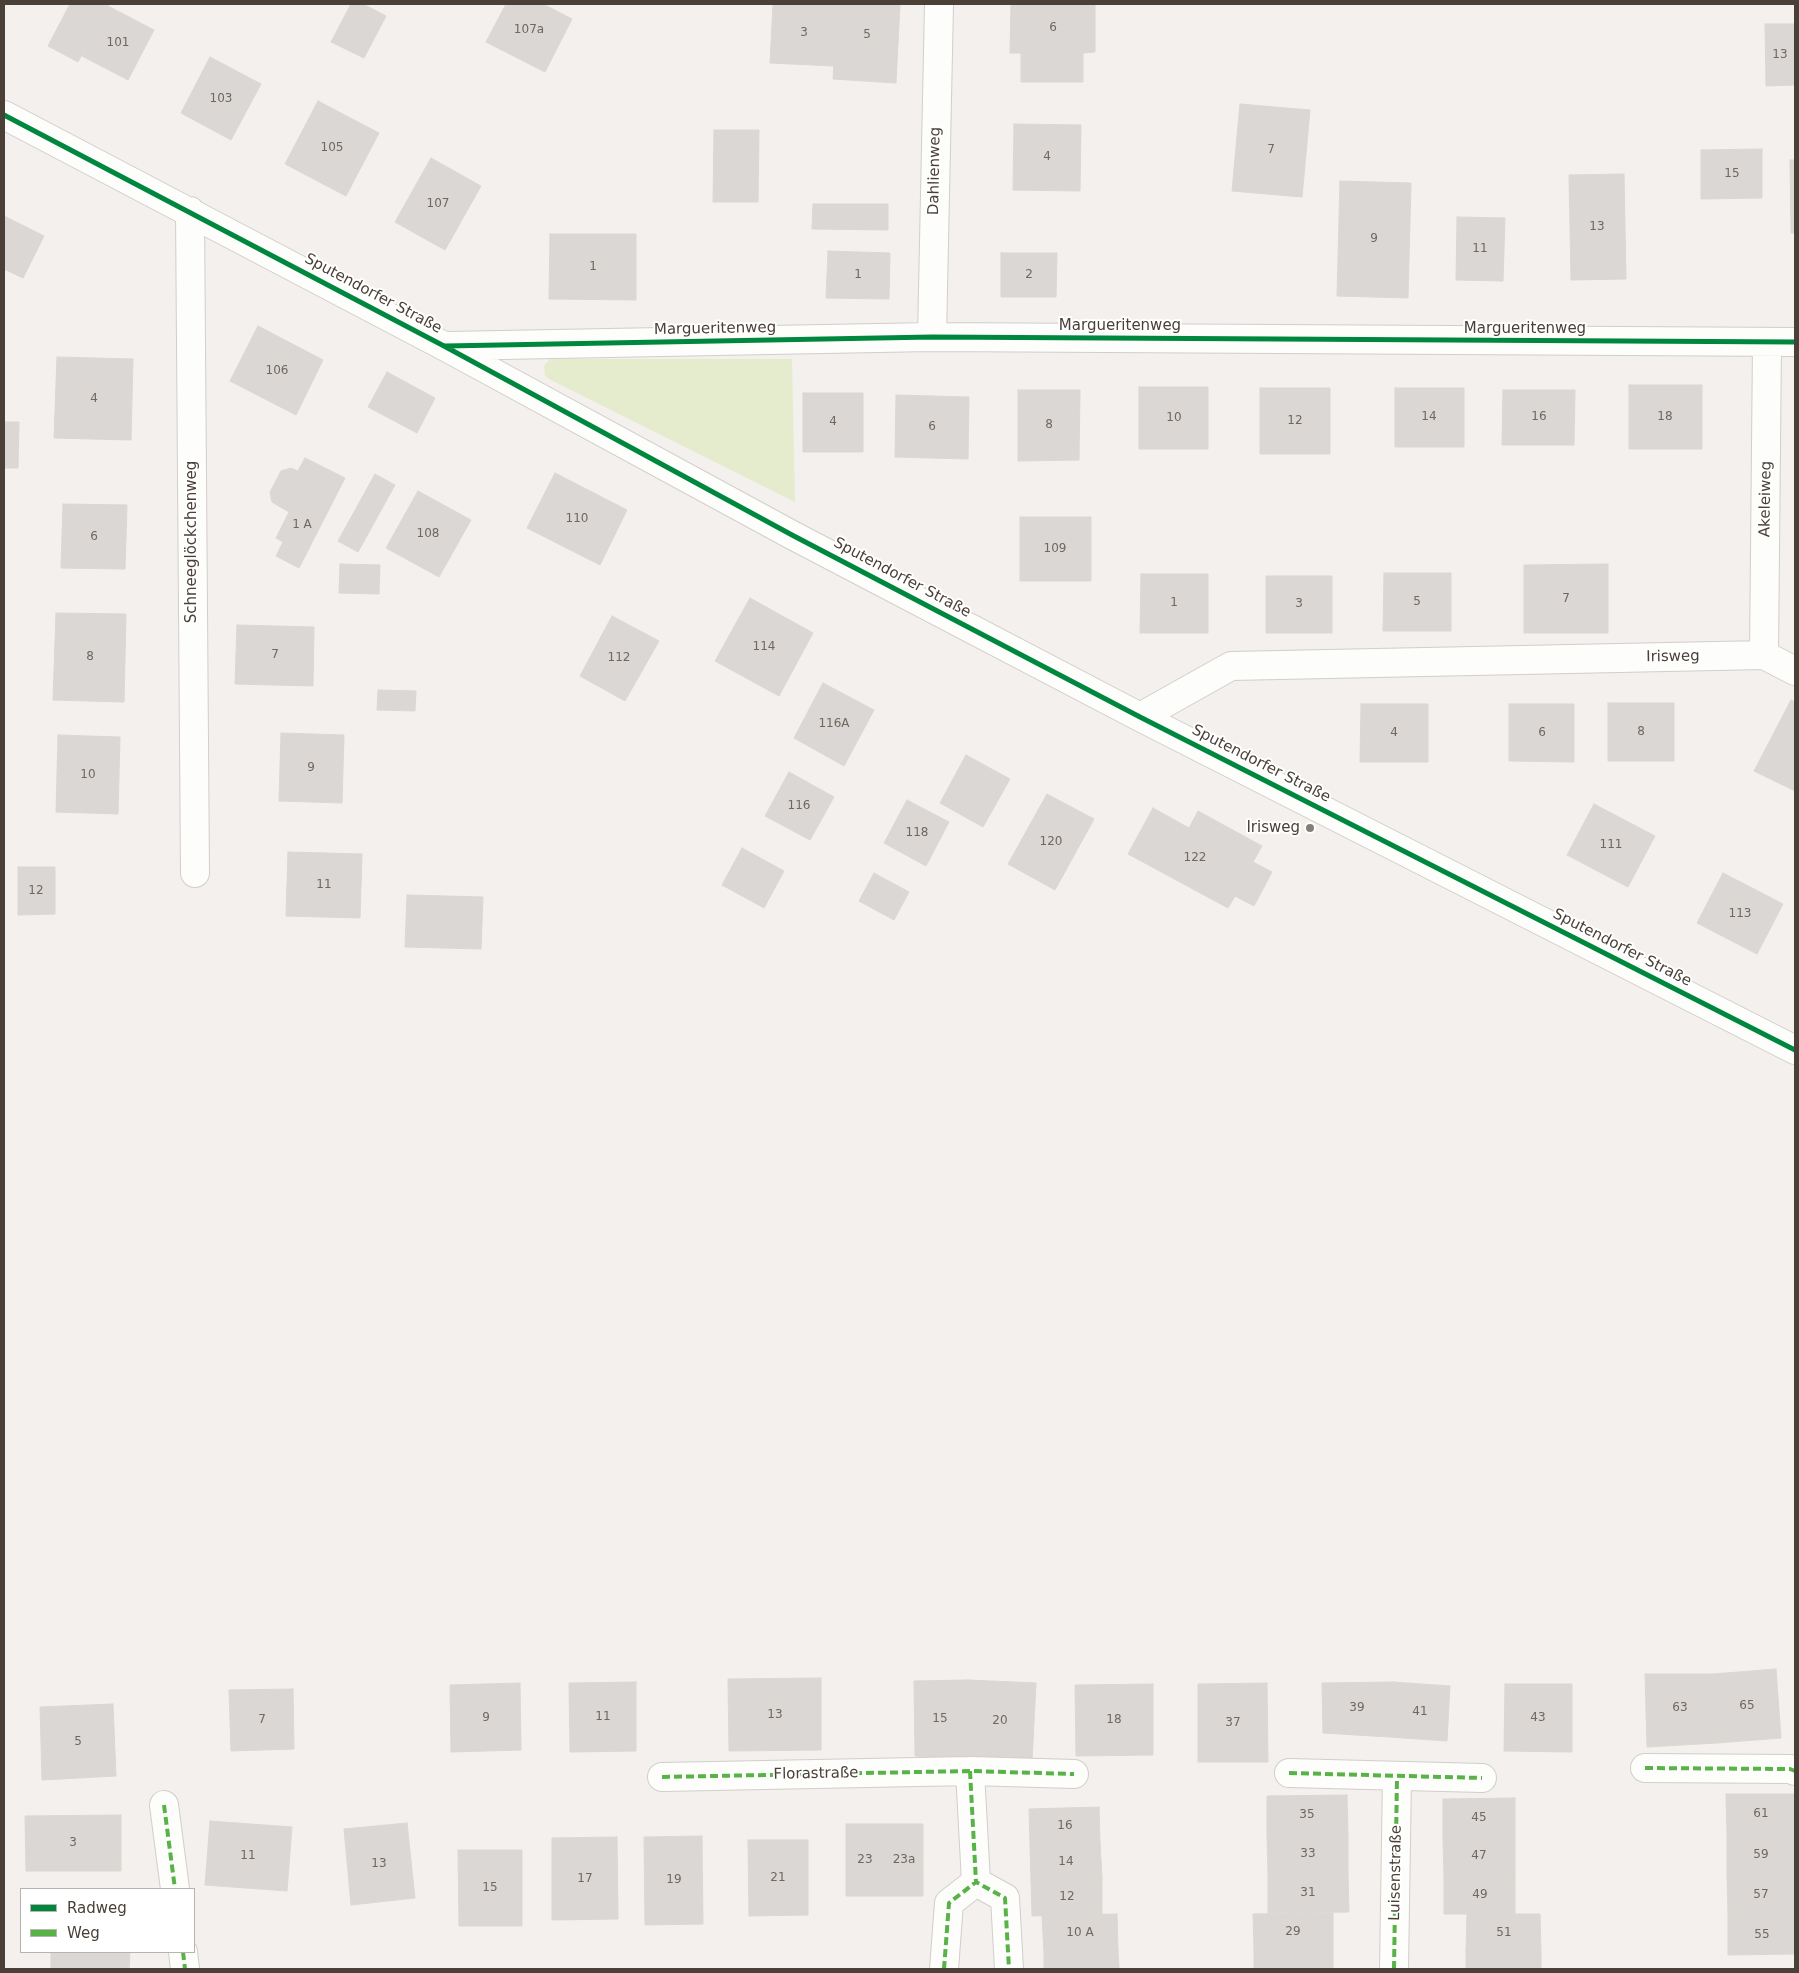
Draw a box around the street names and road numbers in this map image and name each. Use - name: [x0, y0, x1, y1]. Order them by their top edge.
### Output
- street label: Dahlienweg: [925, 127, 945, 215]
- street label: Sputendorfer Straße: [301, 250, 445, 338]
- street label: Margueritenweg: [1059, 317, 1181, 335]
- street label: Margueritenweg: [654, 319, 776, 339]
- street label: Margueritenweg: [1464, 320, 1586, 338]
- street label: Schneeglöckchenweg: [183, 461, 201, 623]
- street label: Akeleiweg: [1756, 461, 1776, 537]
- street label: Sputendorfer Straße: [830, 534, 974, 622]
- street label: Irisweg: [1646, 648, 1700, 666]
- street label: Sputendorfer Straße: [1189, 721, 1333, 807]
- street label: Sputendorfer Straße: [1550, 905, 1694, 991]
- street label: Florastraße: [773, 1764, 859, 1784]
- street label: Luisenstraße: [1386, 1825, 1406, 1921]

